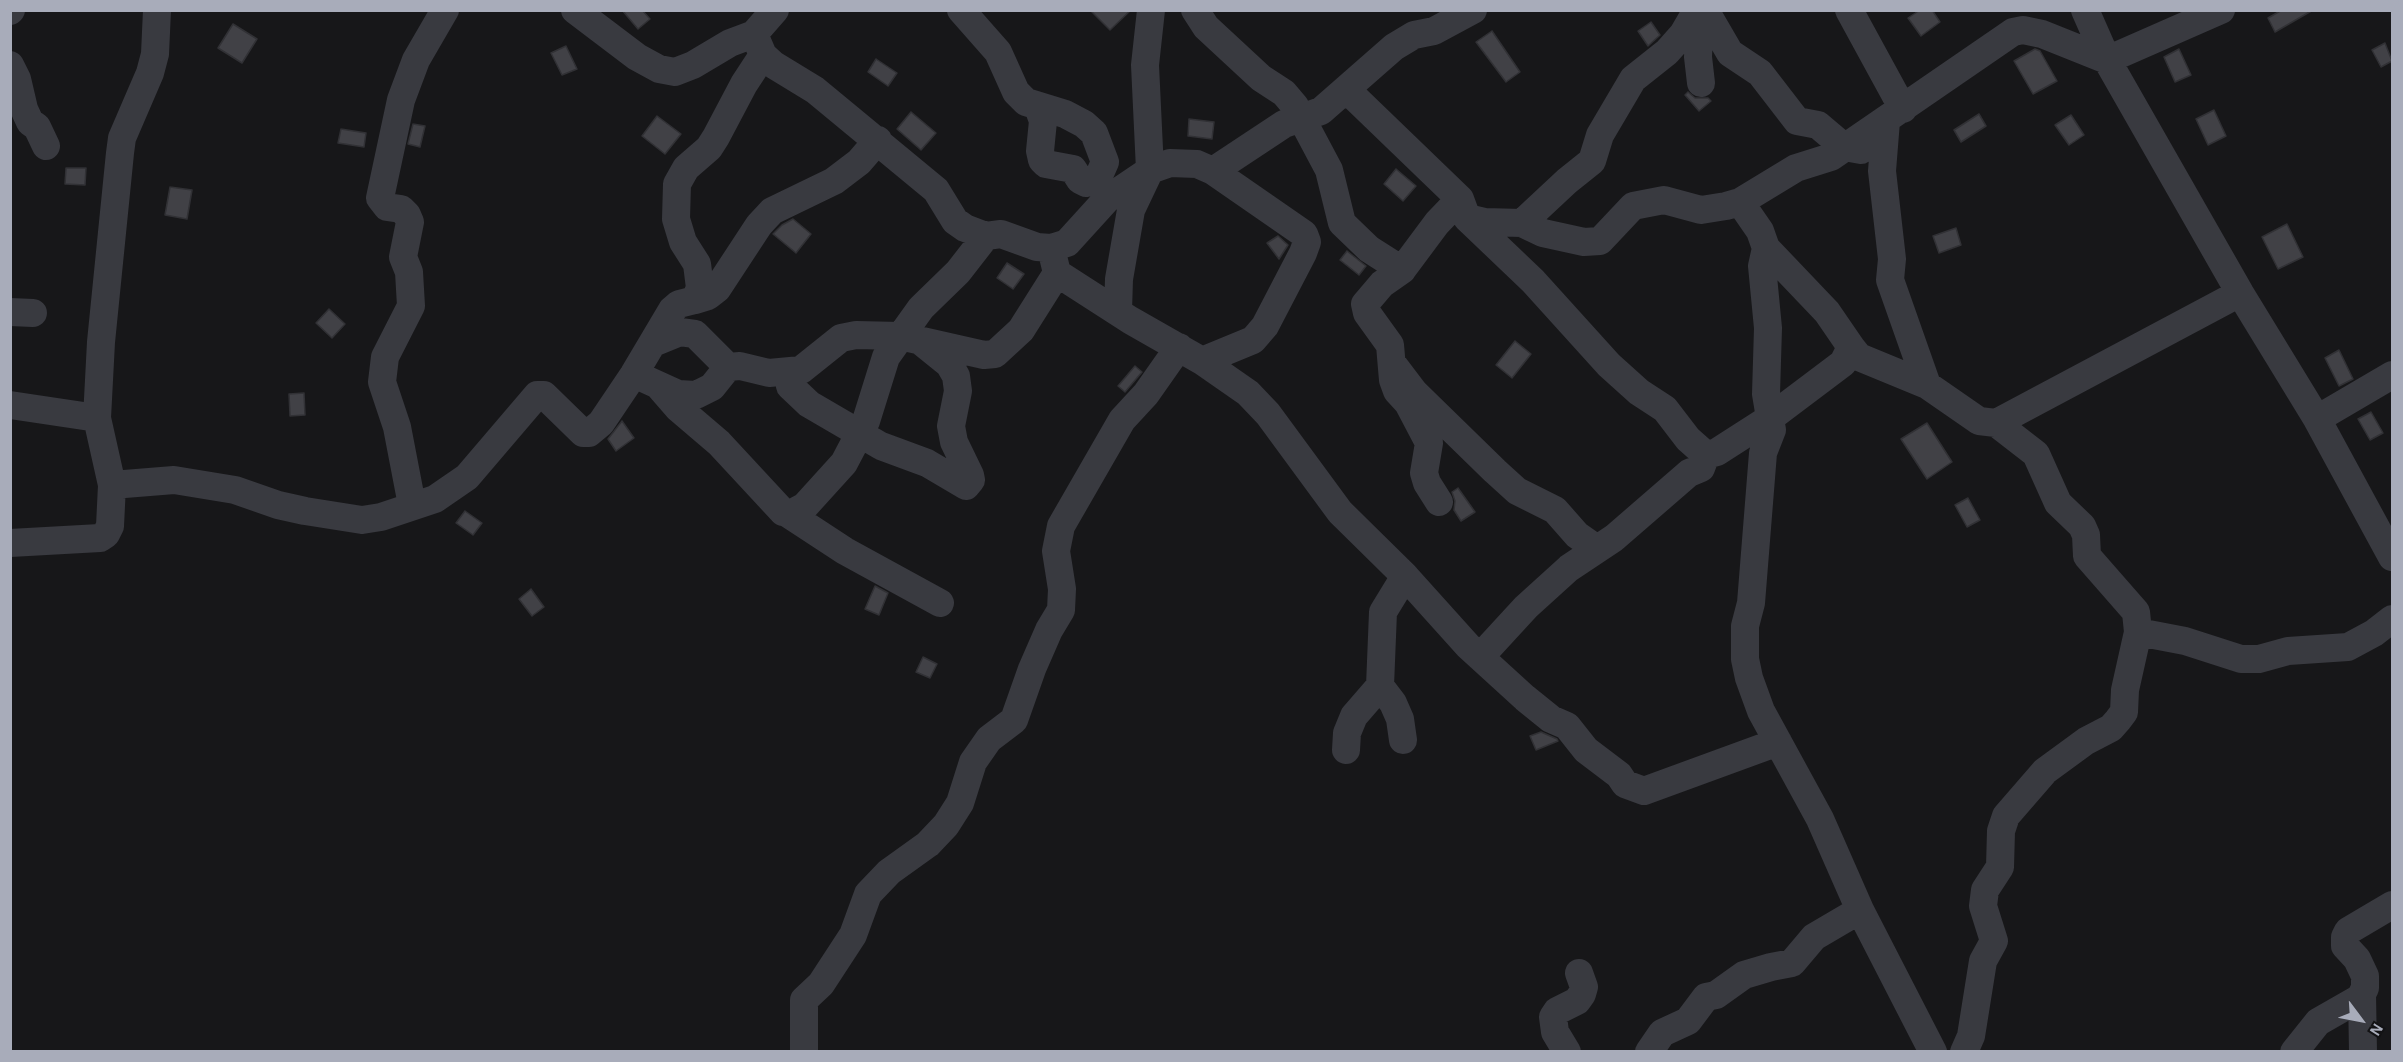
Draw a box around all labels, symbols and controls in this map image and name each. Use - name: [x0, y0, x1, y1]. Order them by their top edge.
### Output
- north arrow: [2331, 990, 2391, 1050]
- text: N: [2367, 1021, 2386, 1038]

